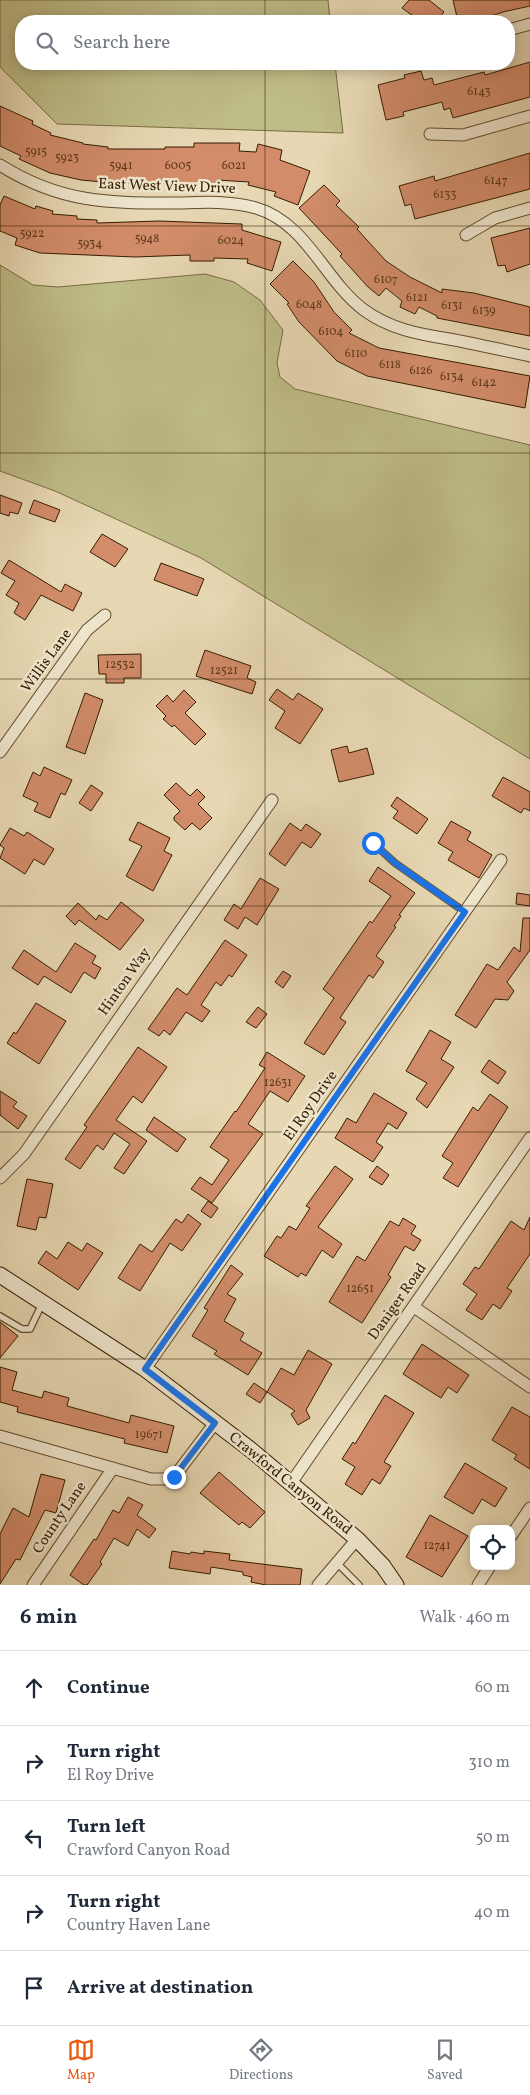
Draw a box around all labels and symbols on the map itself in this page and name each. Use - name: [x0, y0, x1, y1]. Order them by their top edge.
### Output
- house number: 6143: [467, 84, 491, 100]
- house number: 5915: [25, 144, 47, 160]
- house number: 5923: [55, 150, 79, 166]
- house number: 5941: [109, 158, 133, 174]
- house number: 6005: [165, 158, 191, 174]
- house number: 6021: [222, 158, 246, 174]
- house number: 6147: [484, 173, 508, 189]
- street label: East West View Drive: [98, 174, 236, 200]
- house number: 6133: [434, 187, 456, 203]
- house number: 5922: [20, 226, 44, 242]
- house number: 5948: [135, 231, 159, 247]
- house number: 6024: [218, 233, 244, 249]
- house number: 5934: [78, 236, 102, 252]
- house number: 6107: [374, 272, 398, 288]
- house number: 6121: [406, 290, 428, 306]
- house number: 6048: [296, 297, 322, 313]
- house number: 6131: [441, 298, 463, 314]
- house number: 6139: [473, 303, 495, 319]
- house number: 6104: [319, 324, 343, 340]
- house number: 6110: [345, 346, 367, 362]
- house number: 6118: [379, 357, 401, 373]
- house number: 6126: [409, 363, 433, 379]
- house number: 6134: [440, 369, 464, 385]
- house number: 6142: [472, 375, 496, 391]
- street label: Willis Lane: [17, 625, 77, 697]
- house number: 12532: [105, 657, 135, 673]
- house number: 12521: [210, 663, 238, 679]
- route start: [362, 832, 385, 855]
- street label: Hinton Way: [94, 944, 156, 1020]
- street label: El Roy Drive: [279, 1067, 343, 1145]
- house number: 12631: [264, 1075, 292, 1091]
- street label: Daniger Road: [364, 1259, 432, 1345]
- house number: 12651: [346, 1281, 374, 1297]
- house number: 19671: [135, 1427, 163, 1443]
- street label: Crawford Canyon Road: [224, 1428, 356, 1540]
- route end: [163, 1466, 186, 1489]
- street label: County Lane: [28, 1478, 92, 1558]
- house number: 12741: [423, 1538, 451, 1554]

